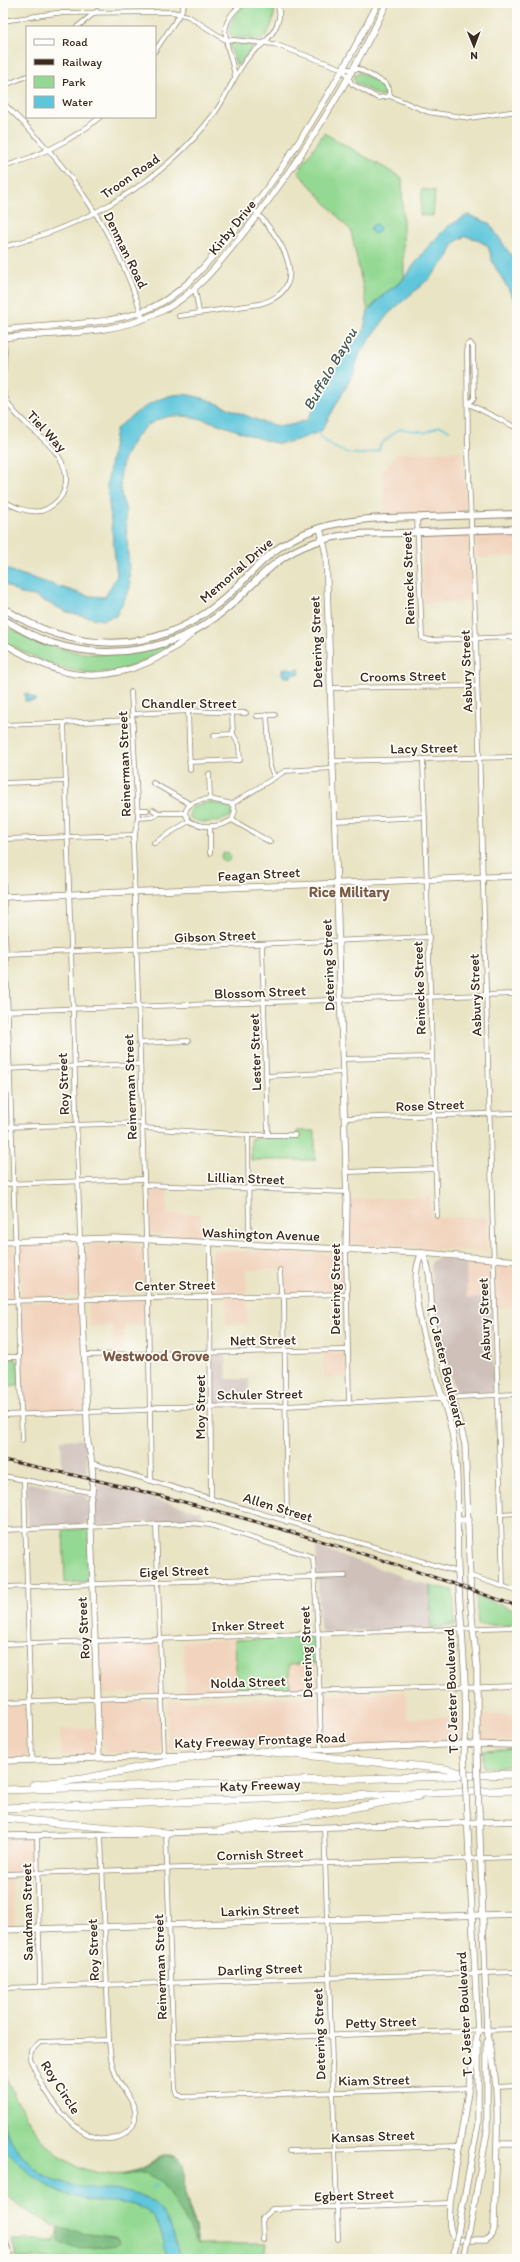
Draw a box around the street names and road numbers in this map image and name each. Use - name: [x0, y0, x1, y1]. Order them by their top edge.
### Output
- street label: Troon Road: [98, 150, 163, 203]
- street label: Kirby Drive: [205, 196, 260, 258]
- street label: Denman Road: [100, 209, 152, 292]
- street label: Tiel Way: [23, 407, 71, 456]
- street label: Reinecke Street: [398, 531, 419, 625]
- street label: Memorial Drive: [196, 534, 277, 607]
- street label: Detering Street: [306, 596, 327, 688]
- street label: Asbury Street: [457, 629, 476, 713]
- street label: Crooms Street: [360, 667, 446, 686]
- street label: Chandler Street: [141, 695, 237, 712]
- street label: Reinerman Street: [114, 711, 135, 817]
- street label: Lacy Street: [390, 739, 458, 758]
- street label: Feagan Street: [217, 864, 301, 885]
- street label: Detering Street: [318, 919, 339, 1011]
- street label: Gibson Street: [174, 927, 256, 946]
- street label: Reinecke Street: [409, 941, 430, 1035]
- street label: Asbury Street: [466, 953, 485, 1037]
- street label: Blossom Street: [214, 982, 306, 1003]
- street label: Lester Street: [246, 1013, 265, 1091]
- street label: Reinerman Street: [120, 1034, 141, 1140]
- street label: Roy Street: [54, 1052, 73, 1116]
- street label: Rose Street: [395, 1096, 465, 1115]
- street label: Lillian Street: [207, 1169, 285, 1188]
- street label: Washington Avenue: [202, 1224, 321, 1245]
- street label: Detering Street: [327, 1243, 344, 1335]
- street label: Center Street: [134, 1276, 216, 1295]
- street label: Asbury Street: [475, 1277, 494, 1361]
- street label: T C Jester Boulevard: [422, 1303, 469, 1429]
- street label: Nett Street: [230, 1331, 296, 1350]
- street label: Moy Street: [192, 1374, 209, 1440]
- street label: Schuler Street: [217, 1385, 303, 1404]
- street label: Allen Street: [241, 1489, 315, 1526]
- street label: Eigel Street: [139, 1562, 209, 1581]
- street label: Roy Street: [73, 1596, 94, 1660]
- street label: Detering Street: [296, 1606, 317, 1698]
- street label: Inker Street: [211, 1616, 285, 1635]
- street label: T C Jester Boulevard: [441, 1628, 462, 1754]
- street label: Nolda Street: [210, 1673, 286, 1692]
- street label: Katy Freeway Frontage Road: [174, 1729, 346, 1752]
- street label: Katy Freeway: [219, 1776, 301, 1795]
- street label: Cornish Street: [216, 1844, 304, 1865]
- street label: Sandman Street: [18, 1863, 37, 1961]
- street label: Larkin Street: [220, 1901, 300, 1920]
- street label: Reinerman Street: [150, 1914, 171, 2020]
- street label: Roy Street: [84, 1918, 103, 1982]
- street label: T C Jester Boulevard: [453, 1951, 476, 2077]
- street label: Darling Street: [217, 1960, 303, 1979]
- street label: Detering Street: [309, 1988, 330, 2080]
- street label: Petty Street: [345, 2013, 417, 2032]
- street label: Roy Circle: [37, 2057, 84, 2117]
- street label: Kiam Street: [338, 2071, 410, 2090]
- street label: Kansas Street: [331, 2127, 415, 2146]
- street label: Egbert Street: [314, 2186, 394, 2205]

